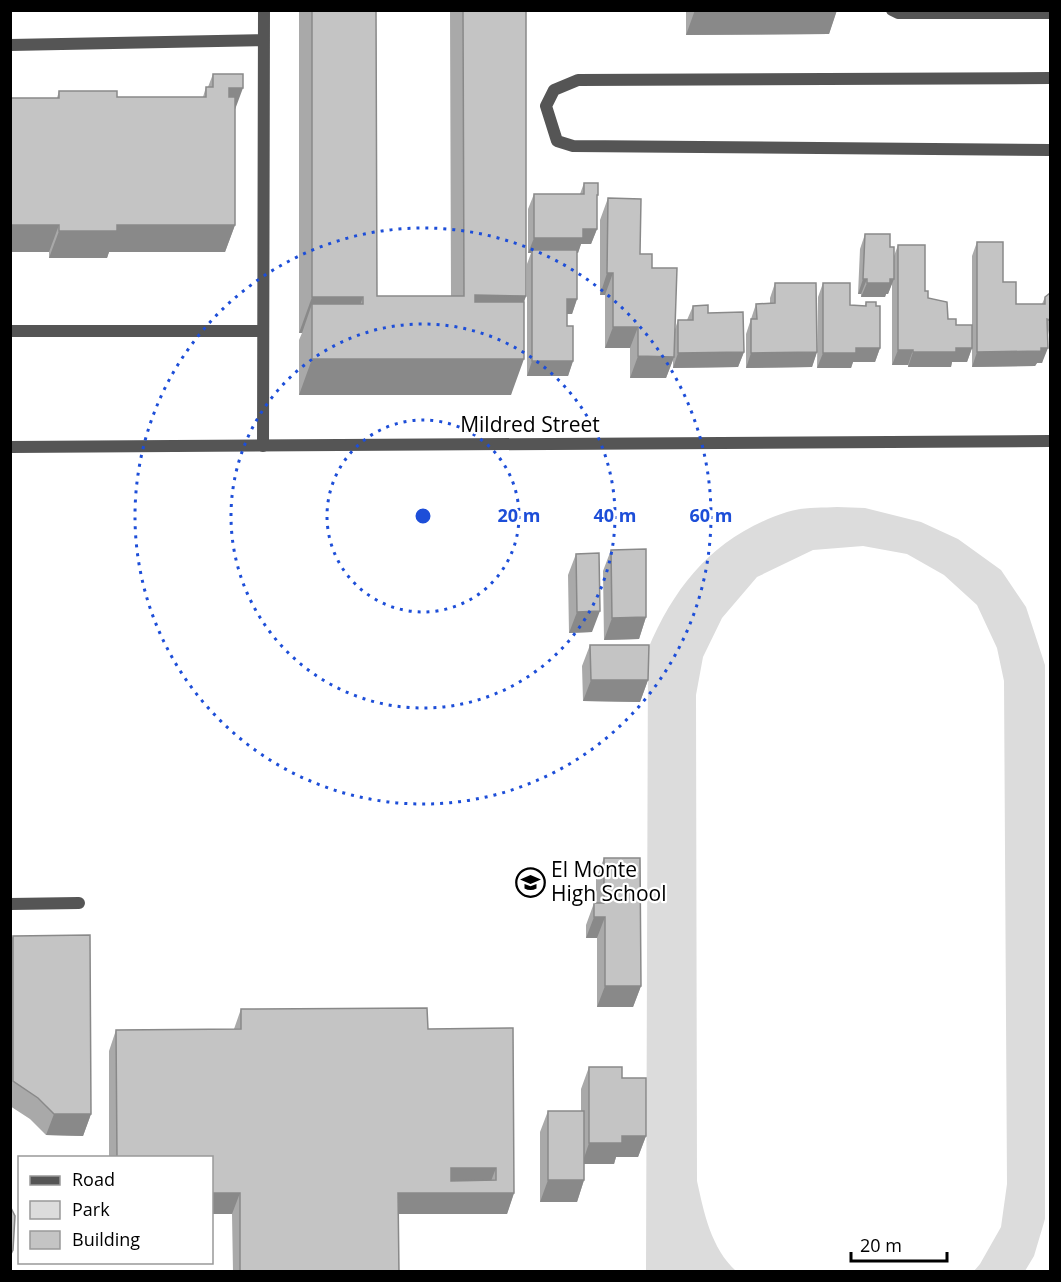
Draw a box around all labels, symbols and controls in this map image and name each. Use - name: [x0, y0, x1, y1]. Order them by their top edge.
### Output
- street label: Mildred Street: [460, 410, 600, 438]
- text: 20 m: [498, 503, 540, 527]
- text: 40 m: [594, 503, 636, 527]
- text: 60 m: [690, 503, 732, 527]
- centre of rings: [413, 506, 433, 526]
- place label: El Monte High School: [551, 855, 667, 907]
- school or university icon: El Monte High School: [514, 866, 546, 898]
- legend: [18, 1156, 213, 1264]
- text: Road: [72, 1167, 115, 1191]
- text: Park: [72, 1197, 110, 1221]
- scale bar: [851, 1225, 947, 1263]
- text: Building: [72, 1227, 140, 1251]
- text: 20 m: [860, 1233, 902, 1257]

